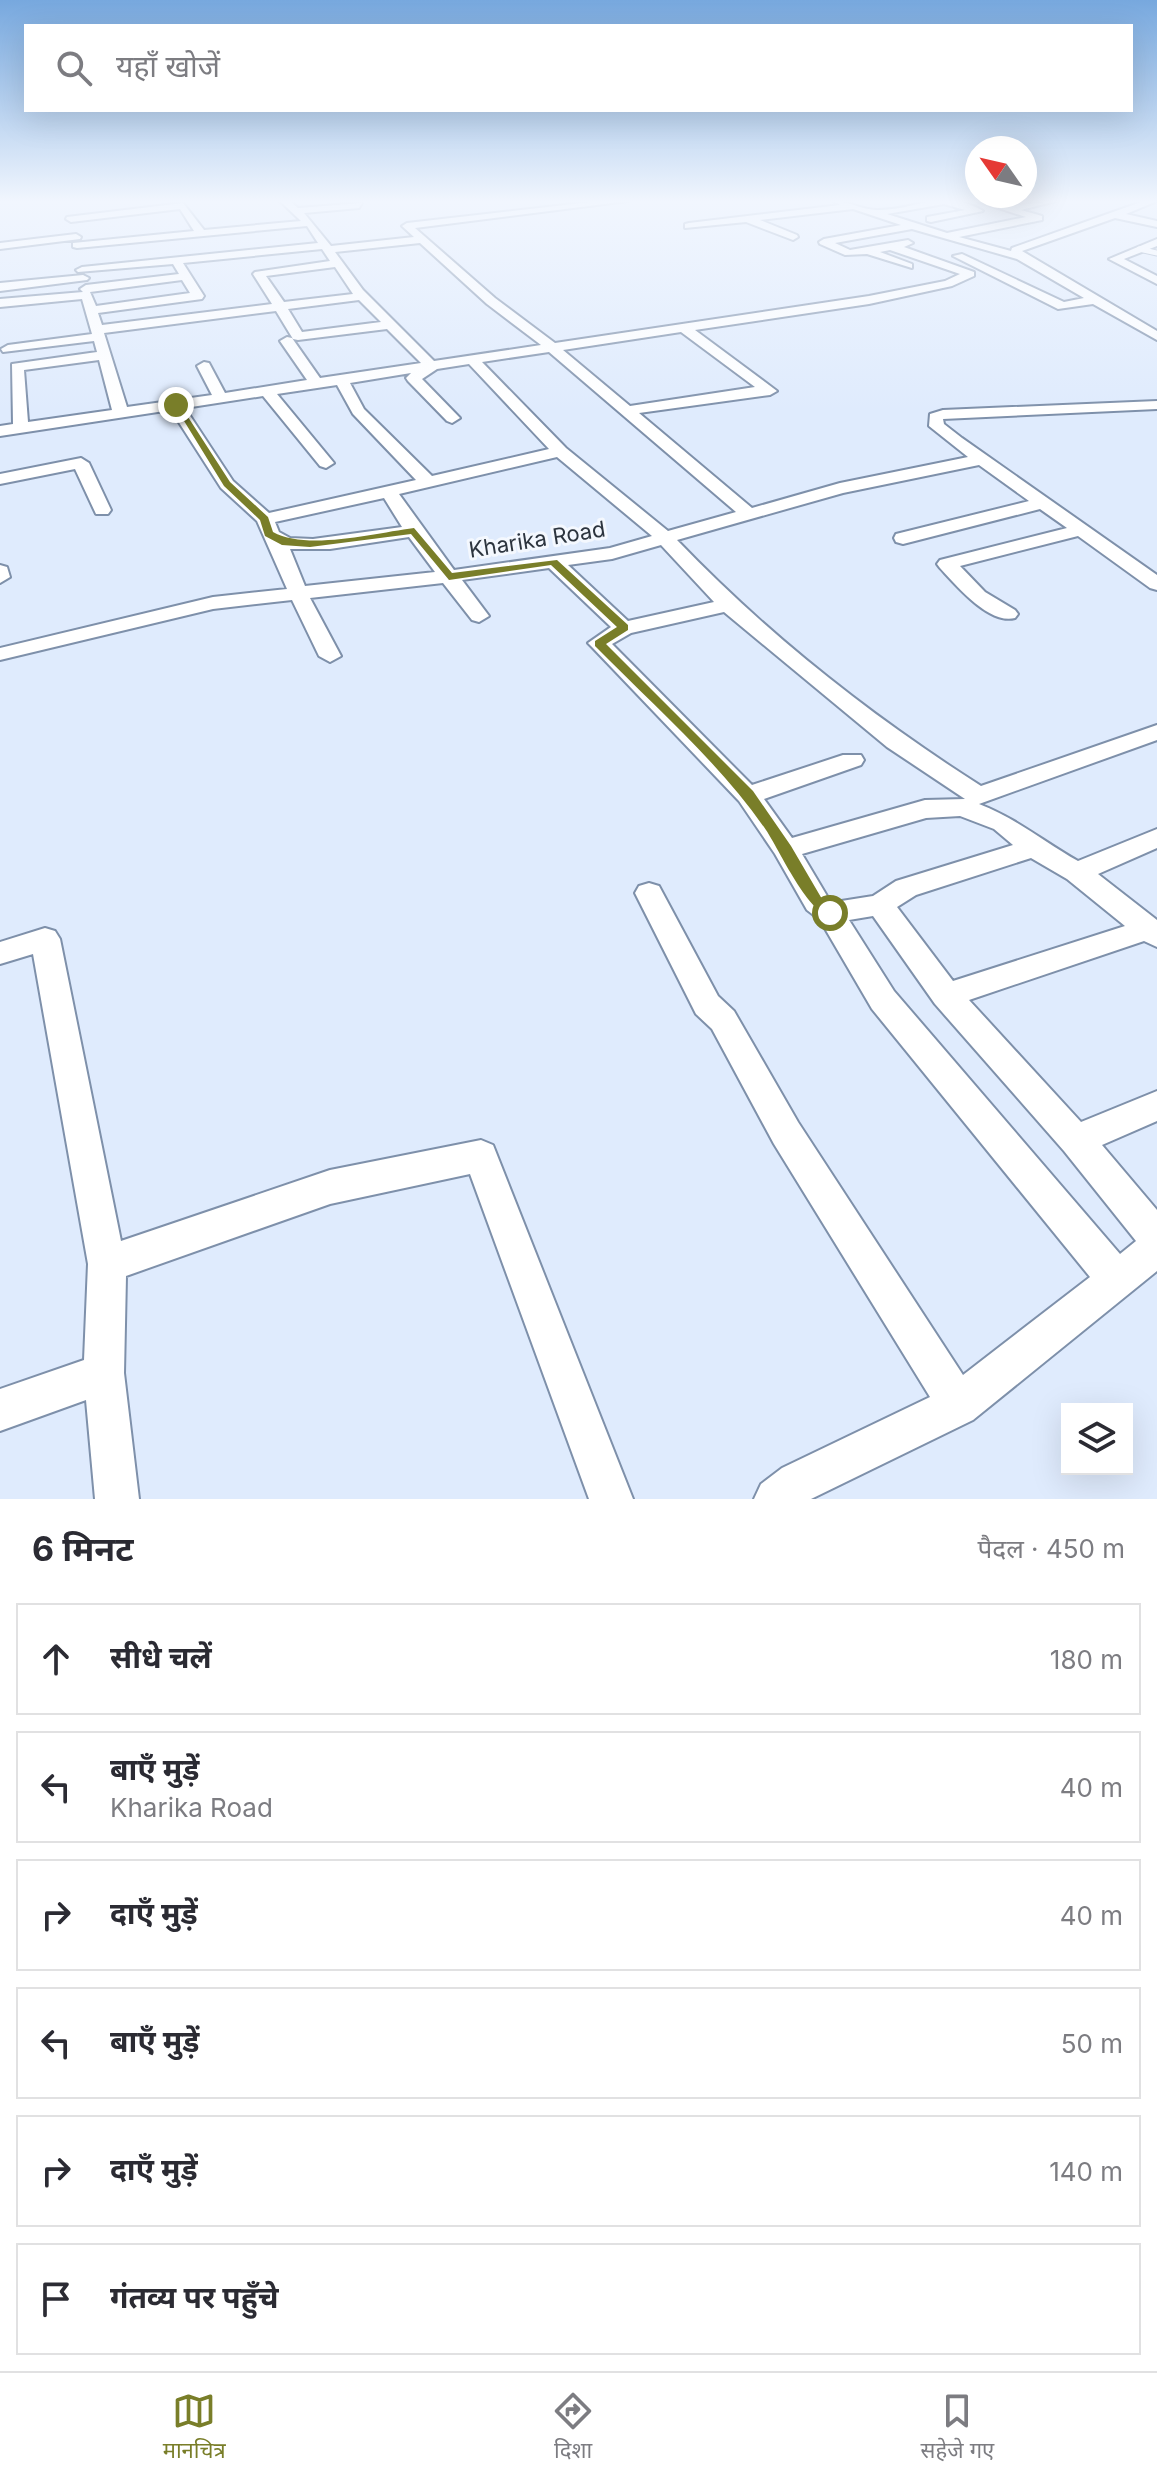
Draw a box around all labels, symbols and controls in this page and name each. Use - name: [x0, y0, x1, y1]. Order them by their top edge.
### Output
- search box: [24, 24, 1133, 112]
- icon: search: [52, 46, 96, 90]
- text: यहाँ खोजें: [116, 48, 220, 84]
- north arrow: [965, 136, 1037, 208]
- route end: [158, 387, 194, 423]
- street label: Kharika Road: [467, 515, 607, 563]
- route start: [812, 895, 848, 931]
- map controls: [1061, 1403, 1133, 1475]
- button: layers: [1061, 1403, 1133, 1475]
- text: 6 मिनट: [32, 1528, 134, 1569]
- text: पैदल · 450 m: [978, 1533, 1125, 1564]
- icon: ahead: [34, 1637, 78, 1681]
- text: सीधे चलें: [110, 1639, 212, 1675]
- text: 180 m: [1050, 1644, 1123, 1675]
- text: बाएँ मुड़ें: [110, 1751, 199, 1787]
- icon: left: [34, 1765, 78, 1809]
- text: 40 m: [1060, 1772, 1123, 1803]
- text: Kharika Road: [110, 1792, 273, 1823]
- icon: right: [34, 1893, 78, 1937]
- text: दाएँ मुड़ें: [110, 1895, 198, 1931]
- text: 40 m: [1060, 1900, 1123, 1931]
- icon: left: [34, 2021, 78, 2065]
- text: बाएँ मुड़ें: [110, 2023, 199, 2059]
- text: 50 m: [1061, 2028, 1123, 2059]
- icon: right: [34, 2149, 78, 2193]
- text: दाएँ मुड़ें: [110, 2151, 198, 2187]
- text: 140 m: [1049, 2156, 1123, 2187]
- icon: arrive: [34, 2277, 78, 2321]
- text: गंतव्य पर पहुँचे: [110, 2279, 278, 2315]
- tab: मानचित्र: [163, 2389, 226, 2467]
- tab: दिशा: [551, 2389, 595, 2467]
- tab: सहेजे गए: [921, 2389, 994, 2467]

